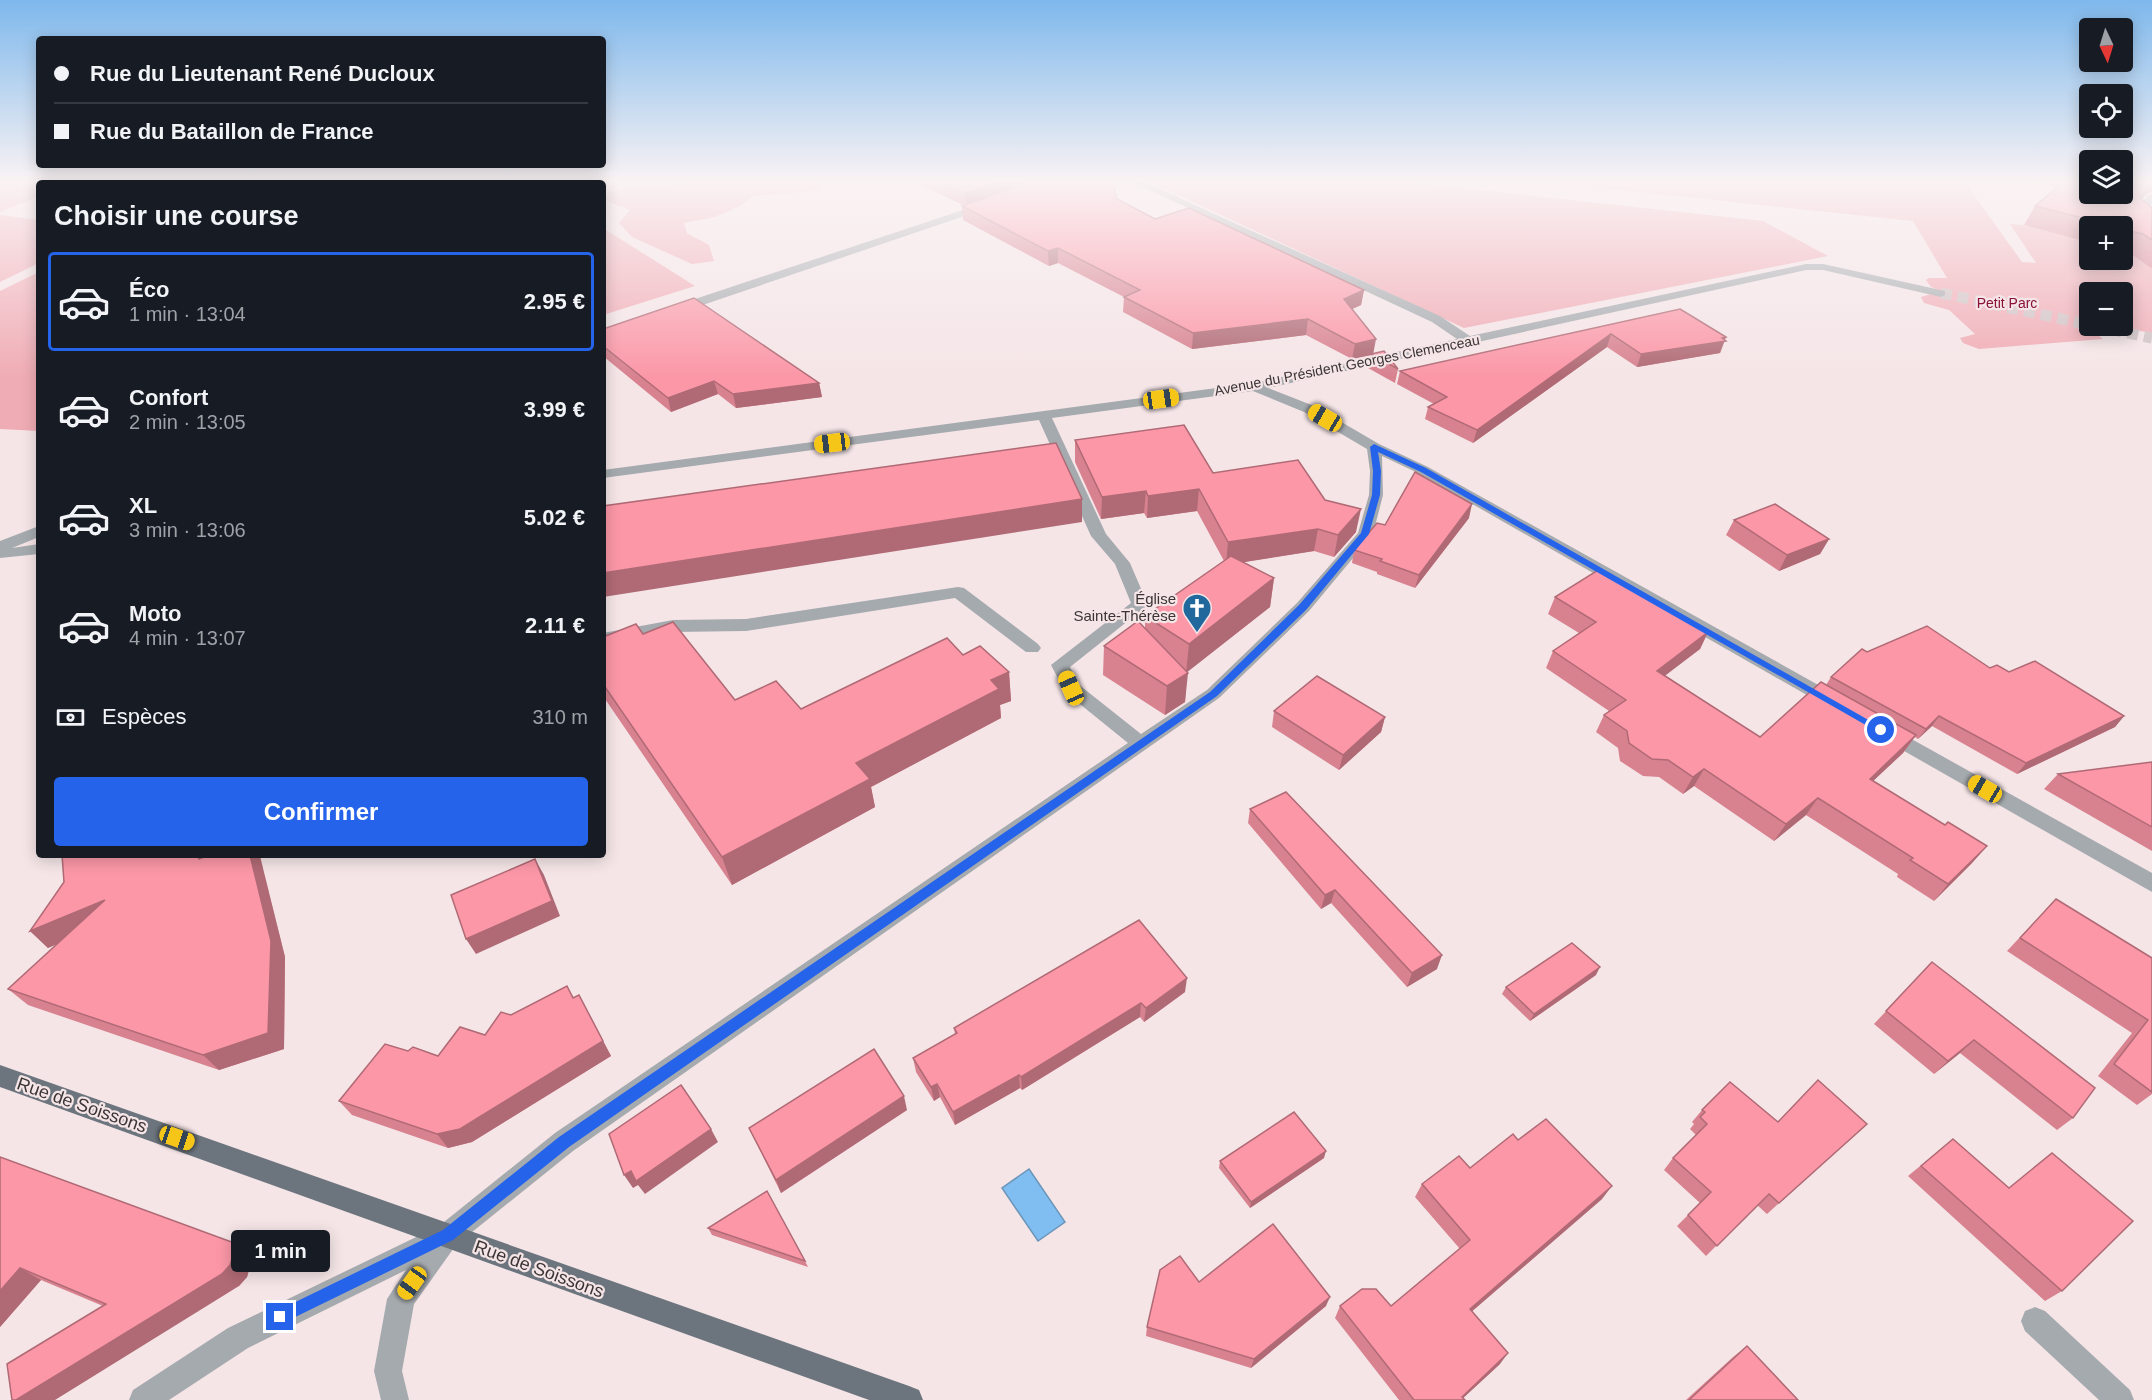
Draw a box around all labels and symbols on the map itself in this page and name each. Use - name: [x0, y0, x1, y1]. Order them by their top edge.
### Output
- north arrow: [2079, 18, 2133, 72]
- park label: Petit Parc: [1977, 295, 2037, 311]
- street label: Avenue du Président Georges Clemenceau: [1213, 331, 1481, 399]
- car: [1142, 388, 1180, 410]
- car: [1305, 401, 1345, 435]
- car: [813, 432, 851, 454]
- place label: Église Sainte-Thérèse: [1073, 590, 1176, 624]
- church icon: Église Sainte-Thérèse: [1181, 592, 1213, 634]
- car: [1055, 668, 1087, 708]
- route start: [1867, 716, 1894, 743]
- car: [1965, 772, 2005, 806]
- street label: Rue de Soissons: [14, 1073, 150, 1137]
- car: [157, 1124, 197, 1152]
- callout: 1 min: [230, 1230, 330, 1272]
- street label: Rue de Soissons: [472, 1236, 606, 1302]
- car: [394, 1263, 430, 1303]
- route end: [266, 1303, 293, 1330]

